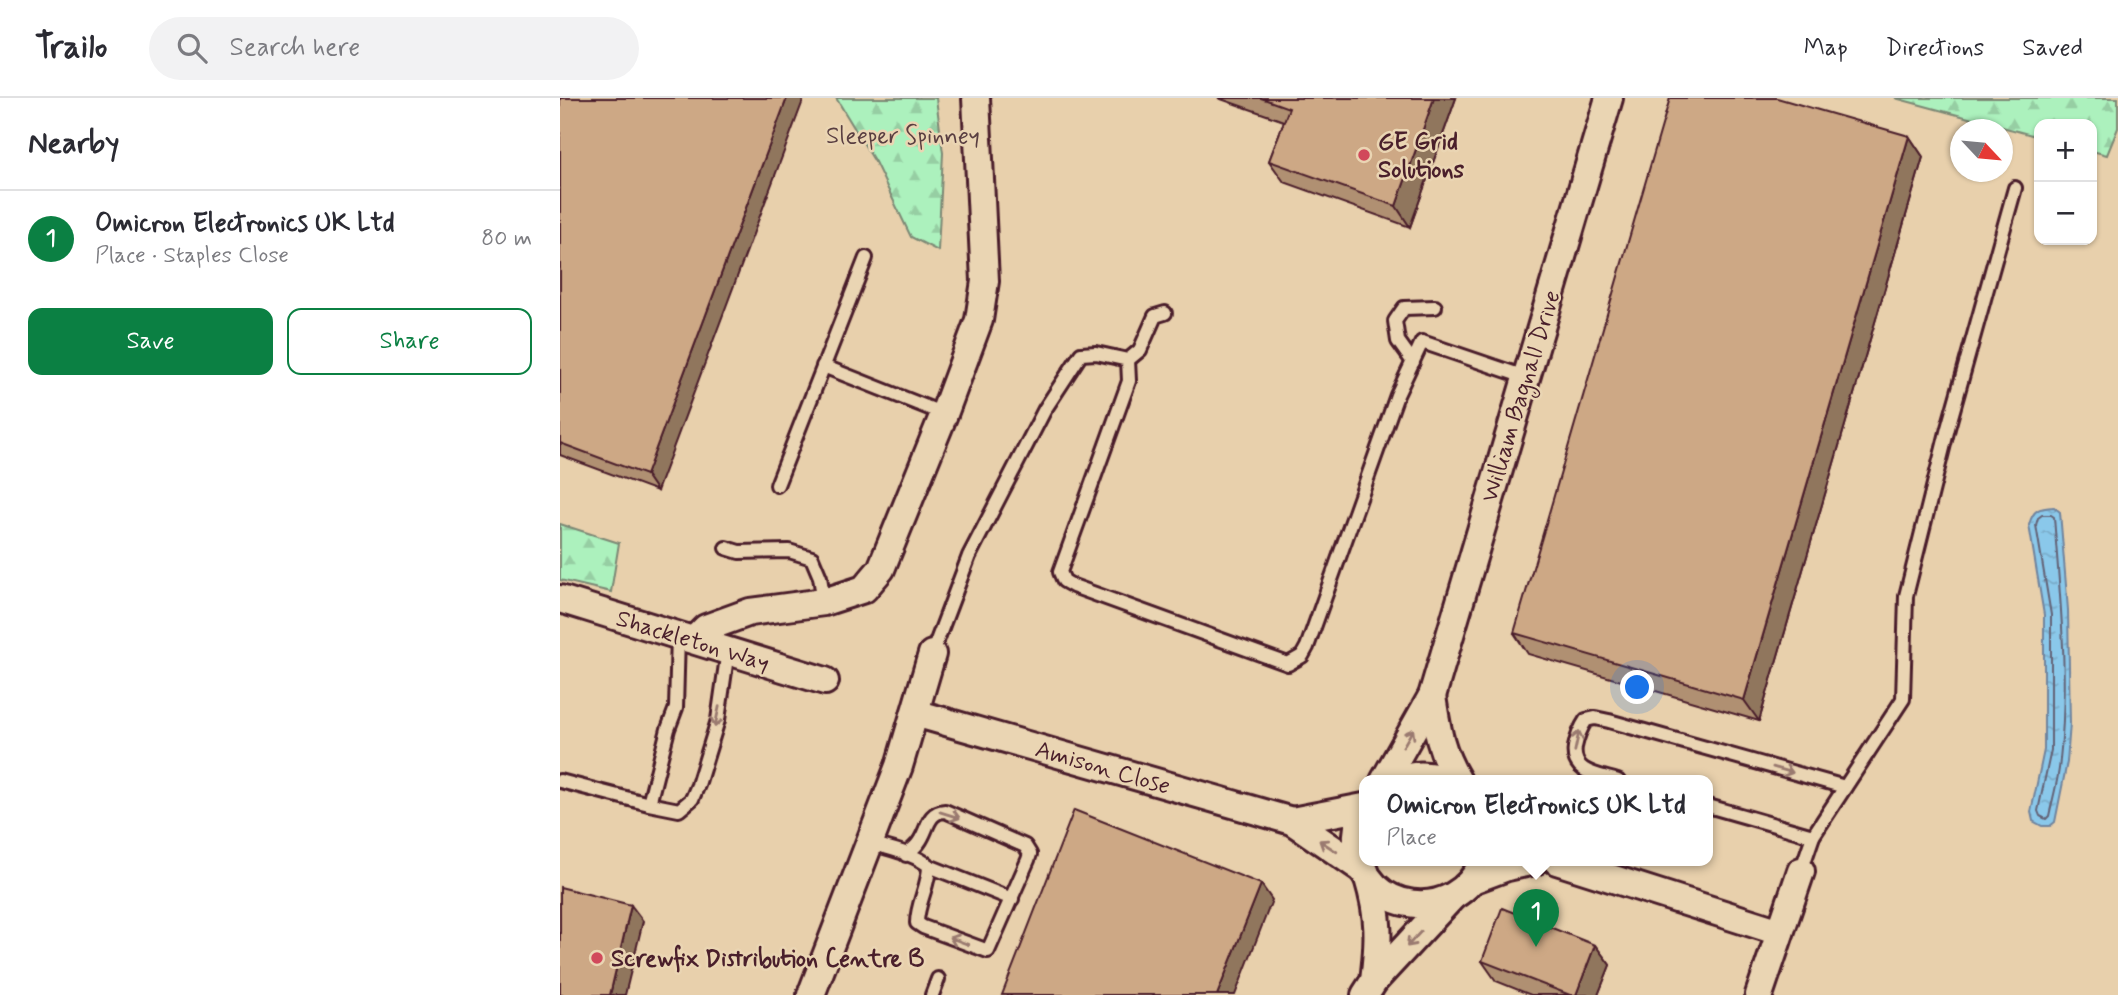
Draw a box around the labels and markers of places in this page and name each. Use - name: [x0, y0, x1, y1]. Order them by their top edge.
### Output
- place label: GE Grid Solutions: [1378, 127, 1465, 186]
- marker: GE Grid Solutions: [1356, 147, 1372, 163]
- pin: 1: [1513, 889, 1559, 947]
- place label: Screwfix Distribution Centre B: [611, 944, 924, 975]
- marker: Screwfix Distribution Centre B: [589, 950, 605, 966]

